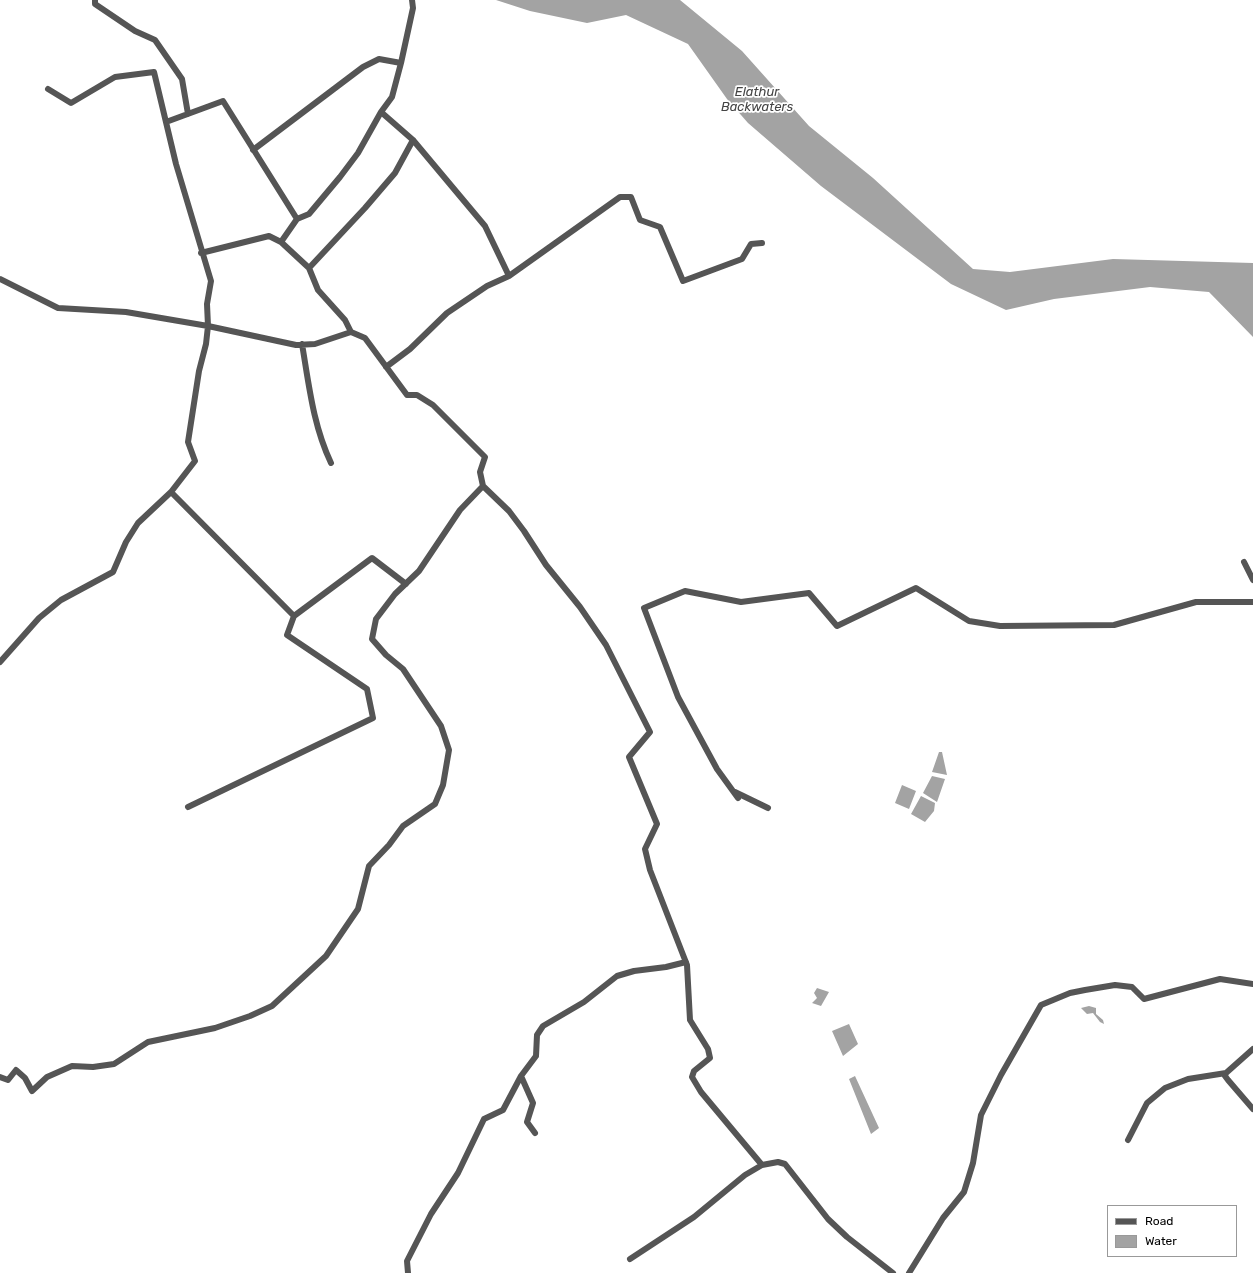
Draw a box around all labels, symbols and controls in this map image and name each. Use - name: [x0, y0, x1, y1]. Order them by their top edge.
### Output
- water label: Elathur Backwaters: [721, 84, 793, 115]
- legend: [1107, 1205, 1237, 1257]
- text: Road: [1145, 1214, 1173, 1228]
- text: Water: [1145, 1234, 1177, 1248]

